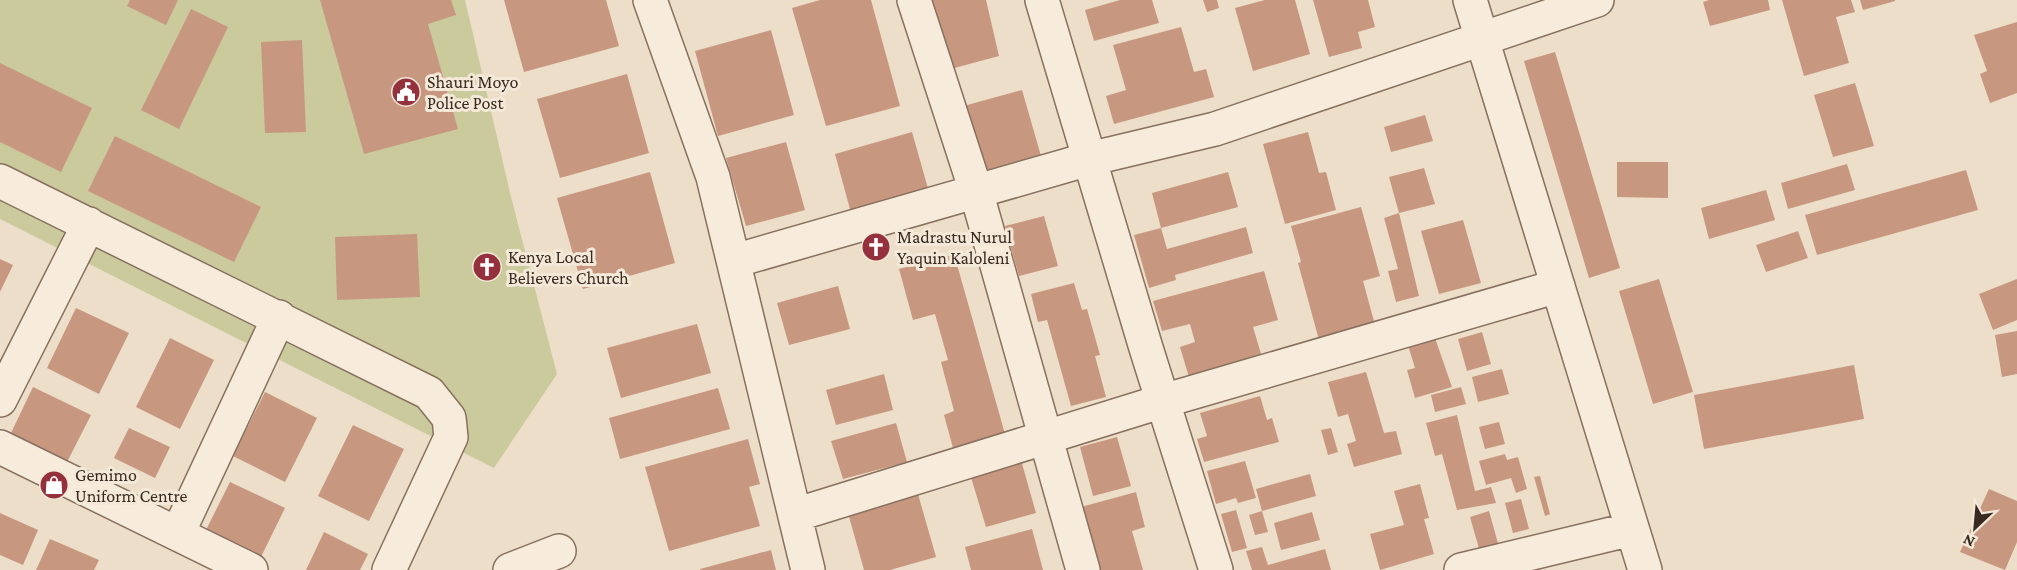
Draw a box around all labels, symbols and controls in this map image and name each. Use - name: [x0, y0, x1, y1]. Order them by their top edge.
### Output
- place label: Shauri Moyo Police Post: [427, 72, 518, 113]
- public building icon: Shauri Moyo Police Post: [390, 76, 422, 108]
- place label: Madrastu Nurul Yaquin Kaloleni: [897, 227, 1012, 268]
- church icon: Madrastu Nurul Yaquin Kaloleni: [860, 231, 892, 263]
- place label: Kenya Local Believers Church: [508, 247, 629, 288]
- church icon: Kenya Local Believers Church: [471, 251, 503, 283]
- place label: Gemimo Uniform Centre: [75, 465, 188, 506]
- shop icon: Gemimo Uniform Centre: [38, 469, 70, 501]
- north arrow: [1945, 498, 2005, 558]
- text: N: [1960, 531, 1977, 551]

